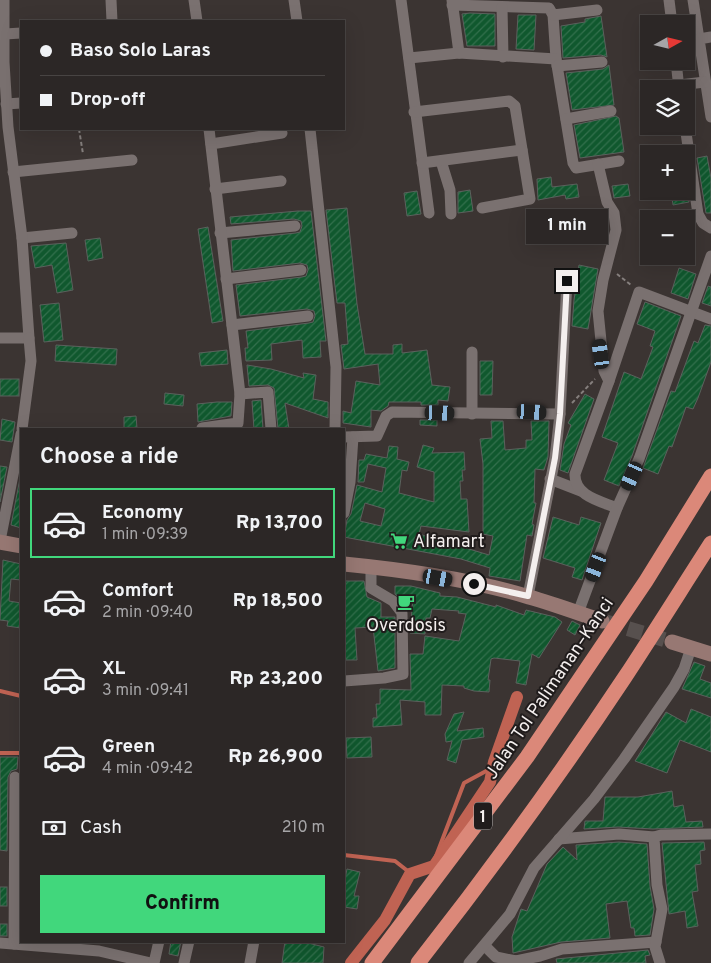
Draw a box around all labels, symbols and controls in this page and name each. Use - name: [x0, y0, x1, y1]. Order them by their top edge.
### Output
- north arrow: [640, 15, 695, 70]
- map controls: [640, 15, 695, 265]
- text: Baso Solo Laras: [70, 39, 211, 63]
- button: layers: [640, 80, 695, 135]
- text: Drop-off: [70, 88, 145, 112]
- button: +: [640, 145, 695, 200]
- callout: 1 min: [526, 208, 608, 244]
- button: −: [640, 210, 695, 265]
- text: 1 min: [547, 216, 587, 236]
- route end: [556, 270, 578, 292]
- car: [591, 338, 610, 370]
- car: [516, 404, 547, 420]
- car: [424, 405, 455, 421]
- text: Choose a ride: [40, 444, 178, 471]
- car: [619, 459, 644, 493]
- icon: car: [42, 501, 87, 546]
- text: Economy: [102, 501, 183, 525]
- text: Rp 13,700: [236, 511, 323, 535]
- text: 1 min · 09:39: [102, 525, 188, 545]
- supermarket icon: Alfamart: [389, 531, 409, 551]
- place label: Alfamart: [413, 531, 485, 554]
- car: [583, 550, 608, 584]
- car: [421, 568, 454, 588]
- route start: [463, 573, 485, 595]
- icon: car: [42, 579, 87, 624]
- text: Comfort: [102, 579, 174, 603]
- text: Rp 18,500: [233, 589, 323, 613]
- cafe icon: Overdosis: [396, 592, 416, 612]
- street label: Jalan Tol Palimanan–Kanci: [481, 594, 620, 784]
- text: 2 min · 09:40: [102, 603, 193, 623]
- place label: Overdosis: [366, 615, 446, 638]
- icon: car: [42, 657, 87, 702]
- text: XL: [102, 657, 125, 681]
- text: Rp 23,200: [230, 667, 323, 691]
- text: 3 min · 09:41: [102, 681, 189, 701]
- icon: car: [42, 735, 87, 780]
- text: Green: [102, 735, 155, 759]
- text: Rp 26,900: [228, 745, 323, 769]
- text: 4 min · 09:42: [102, 759, 193, 779]
- road number: 1: [474, 802, 492, 829]
- icon: cash: [40, 814, 68, 842]
- text: Cash: [80, 816, 122, 840]
- text: 210 m: [282, 818, 325, 838]
- button: Confirm: [40, 875, 325, 933]

